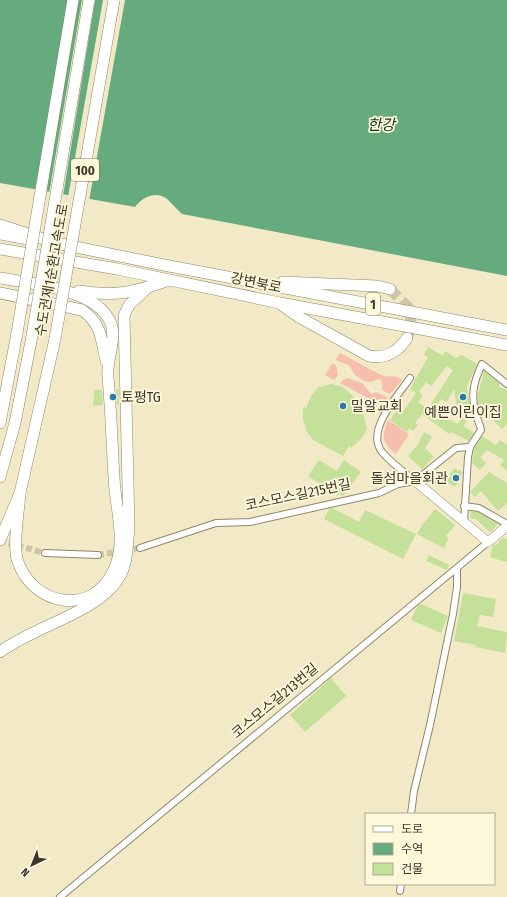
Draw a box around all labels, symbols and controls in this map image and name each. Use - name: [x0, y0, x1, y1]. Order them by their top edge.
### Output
- water label: 한강: [367, 116, 397, 134]
- road number: 100: [71, 159, 99, 181]
- street label: 수도권제1순환고속도로: [32, 202, 72, 338]
- street label: 강변북로: [229, 269, 283, 297]
- road number: 1: [366, 293, 380, 315]
- place label: 토평TG: [121, 389, 161, 406]
- marker: 토평TG: [108, 392, 118, 402]
- marker: 예쁜이린이집: [458, 392, 468, 402]
- place label: 밀알교회: [351, 398, 403, 415]
- marker: 밀알교회: [338, 401, 348, 411]
- place label: 예쁜이린이집: [424, 404, 502, 421]
- place label: 돌섬마을회관: [371, 470, 448, 487]
- marker: 돌섬마을회관: [451, 473, 461, 483]
- street label: 코스모스길215번길: [243, 475, 353, 515]
- street label: 코스모스길213번길: [228, 660, 322, 742]
- legend: [365, 813, 495, 885]
- text: 도로: [401, 822, 423, 836]
- text: 수역: [401, 842, 423, 856]
- north arrow: [12, 845, 52, 885]
- text: 건물: [401, 862, 423, 876]
- text: N: [19, 865, 32, 879]

